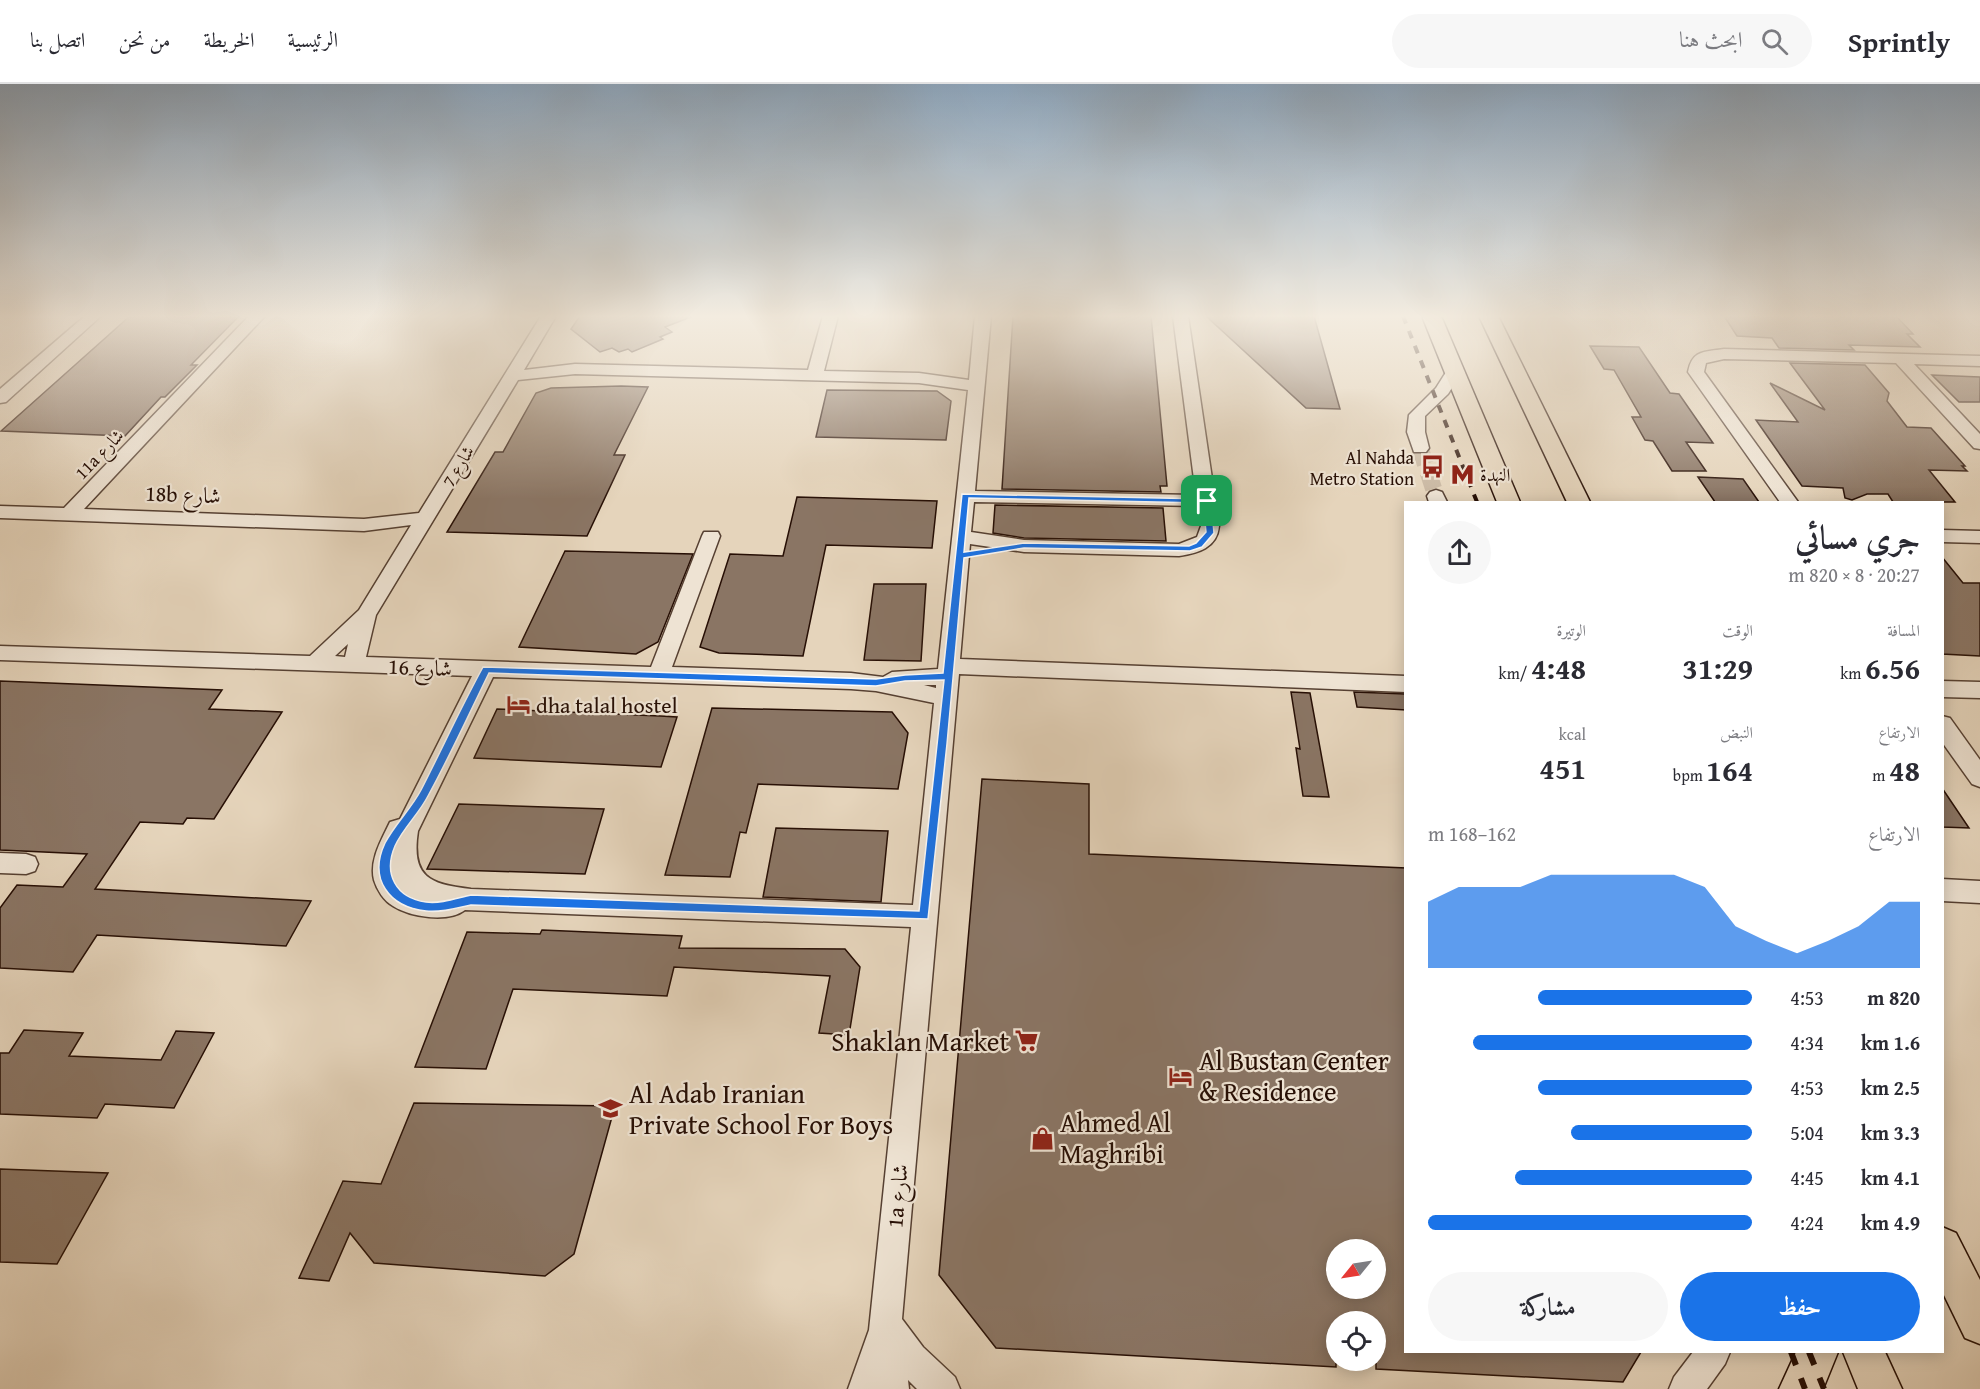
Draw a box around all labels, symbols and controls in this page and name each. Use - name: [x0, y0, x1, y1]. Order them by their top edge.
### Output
- search box: [1392, 14, 1812, 68]
- text: Sprintly: [1848, 21, 1950, 62]
- text: ابحث هنا: [1679, 23, 1743, 55]
- text: اتصل بنا: [30, 24, 85, 55]
- text: من نحن: [118, 24, 171, 55]
- text: الخريطة: [204, 24, 255, 55]
- text: الرئيسية: [288, 24, 338, 55]
- icon: search: [1758, 25, 1791, 58]
- street label: 11a شارع: [68, 423, 131, 487]
- street label: شارع 7: [435, 440, 483, 493]
- place label: Al Nahda Metro Station: [1310, 444, 1414, 492]
- bus stop icon: Al Nahda Metro Station: [1419, 454, 1445, 480]
- metro station icon: النهدة: [1449, 461, 1475, 487]
- place label: النهدة: [1480, 461, 1511, 488]
- pin: [1181, 475, 1232, 526]
- street label: 18b شارع: [145, 477, 221, 514]
- icon: arrive: [1190, 484, 1223, 517]
- text: جري مسائي: [1795, 513, 1920, 561]
- button: share: [1428, 521, 1491, 584]
- text: 20:27 · 8 × 820 m: [1788, 560, 1920, 589]
- text: الوتيرة: [1556, 618, 1586, 642]
- text: الوقت: [1722, 618, 1753, 642]
- text: المسافة: [1887, 618, 1920, 642]
- text: 4:48: [1531, 646, 1586, 690]
- text: 31:29: [1682, 646, 1753, 690]
- text: 6.56: [1865, 646, 1920, 690]
- street label: شارع 16: [387, 650, 453, 687]
- text: /km: [1499, 661, 1531, 685]
- text: km: [1840, 661, 1865, 685]
- place label: dha talal hostel: [536, 689, 678, 721]
- hotel icon: dha talal hostel: [505, 692, 531, 718]
- text: النبض: [1720, 720, 1753, 744]
- text: الارتفاع: [1878, 720, 1920, 744]
- text: kcal: [1559, 722, 1586, 746]
- text: 451: [1539, 746, 1586, 790]
- text: 164: [1706, 748, 1753, 792]
- text: 48: [1889, 748, 1920, 792]
- text: bpm: [1673, 763, 1706, 787]
- text: m: [1872, 763, 1889, 787]
- text: 162–168 m: [1428, 819, 1516, 848]
- text: الارتفاع: [1868, 819, 1920, 848]
- text: 4:53: [1790, 983, 1824, 1012]
- text: 820 m: [1867, 983, 1920, 1012]
- place label: Shaklan Market: [831, 1021, 1009, 1061]
- supermarket icon: Shaklan Market: [1014, 1028, 1040, 1054]
- text: 4:34: [1790, 1028, 1824, 1057]
- text: 1.6 km: [1861, 1028, 1920, 1057]
- place label: Al Bustan Center & Residence: [1199, 1040, 1389, 1111]
- hotel icon: Al Bustan Center & Residence: [1168, 1063, 1194, 1089]
- place label: Al Adab Iranian Private School For Boys: [629, 1073, 893, 1144]
- text: 4:53: [1790, 1073, 1824, 1102]
- text: 2.5 km: [1861, 1073, 1920, 1102]
- school or university icon: Al Adab Iranian Private School For Boys: [598, 1096, 624, 1122]
- place label: Ahmed Al Maghribi: [1060, 1102, 1171, 1173]
- text: 5:04: [1790, 1118, 1824, 1147]
- text: 3.3 km: [1861, 1118, 1920, 1147]
- shop icon: Ahmed Al Maghribi: [1029, 1125, 1055, 1151]
- street label: 1a شارع: [878, 1163, 919, 1230]
- text: 4:45: [1790, 1163, 1824, 1192]
- text: 4.1 km: [1861, 1163, 1920, 1192]
- text: 4:24: [1790, 1208, 1824, 1237]
- text: 4.9 km: [1861, 1208, 1920, 1237]
- north arrow: [1326, 1239, 1386, 1299]
- map controls: [1326, 1239, 1386, 1371]
- button: مشاركة: [1428, 1272, 1668, 1341]
- button: حفظ: [1680, 1272, 1920, 1341]
- button: locate: [1326, 1311, 1386, 1371]

